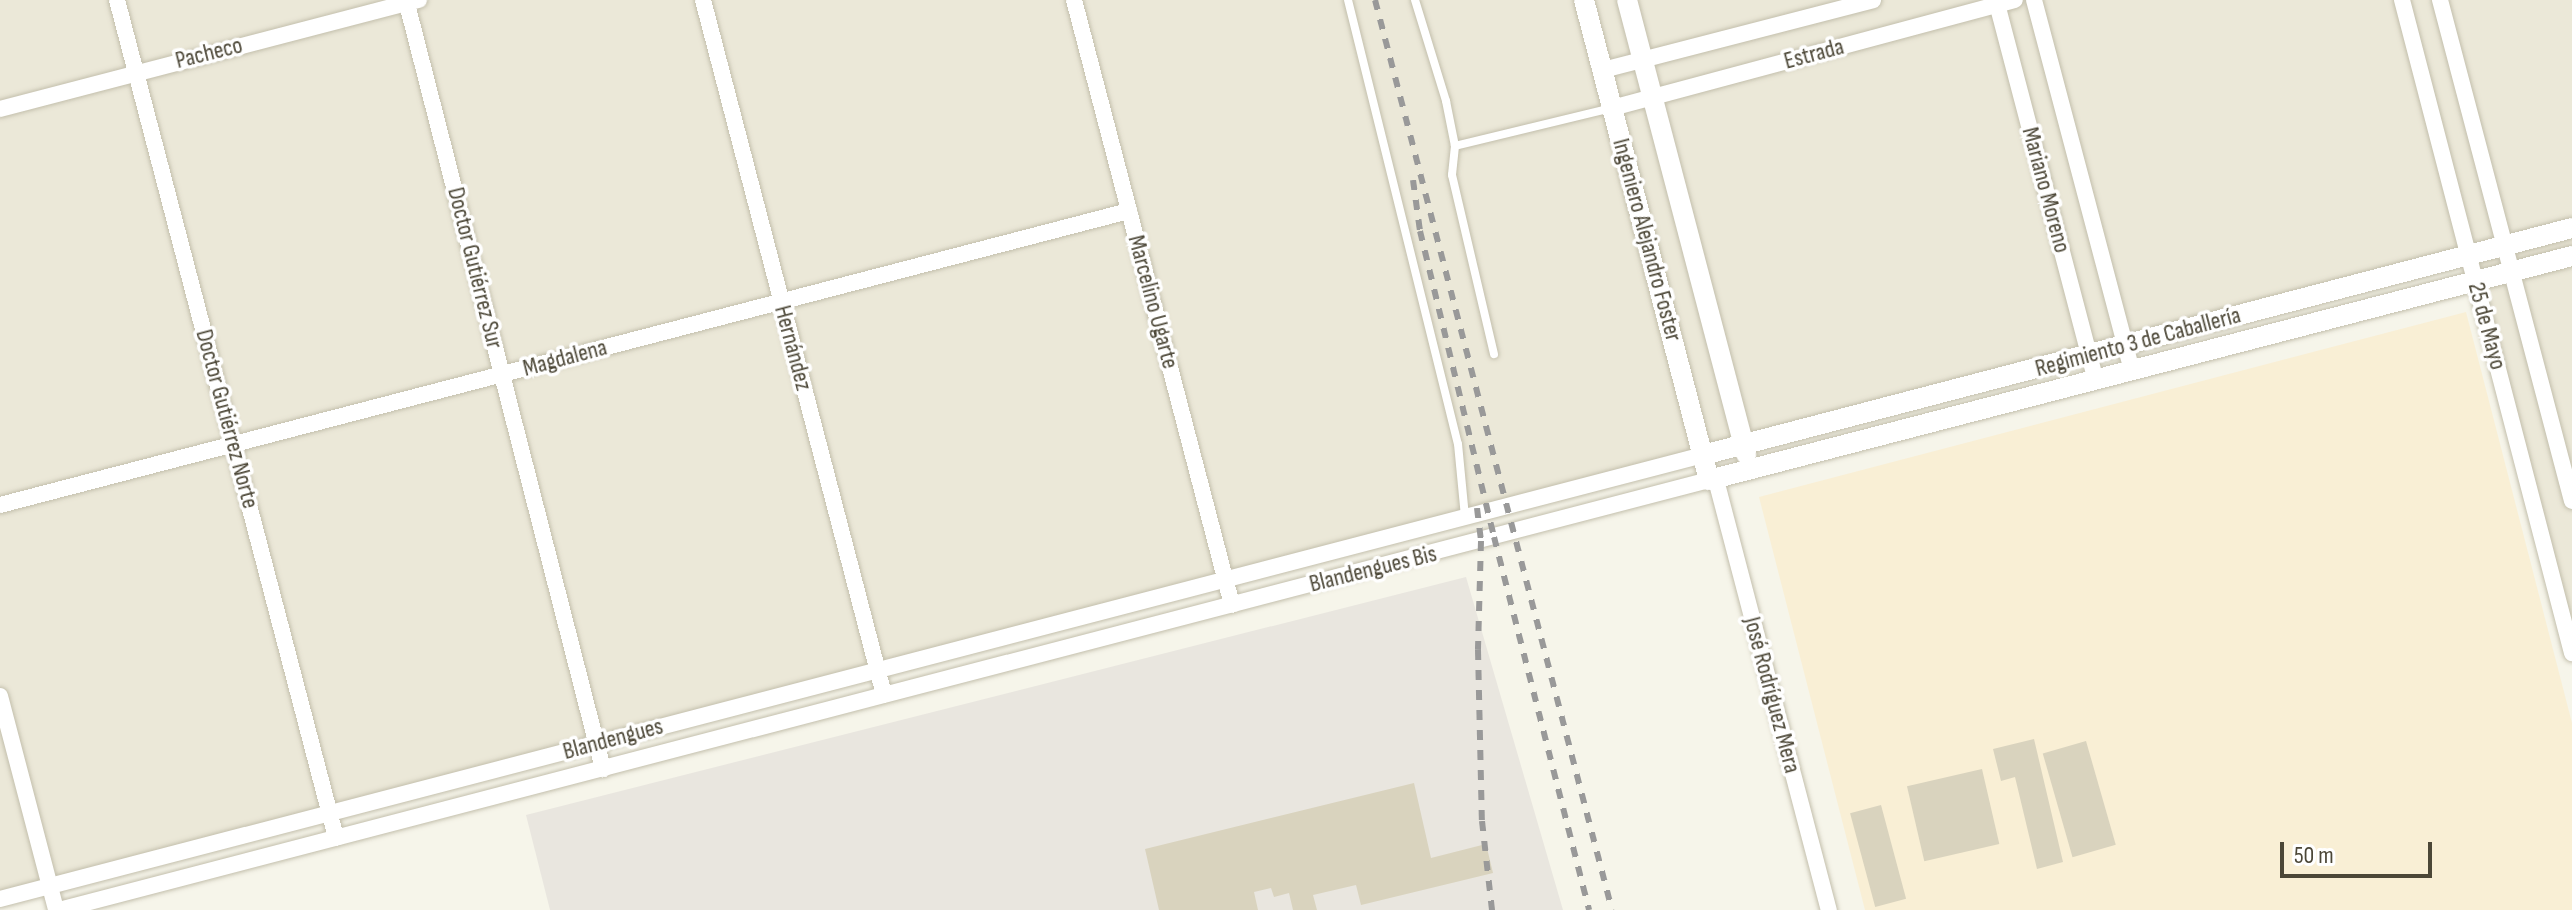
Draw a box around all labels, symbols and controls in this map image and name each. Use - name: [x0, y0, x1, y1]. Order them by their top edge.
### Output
- street label: Pacheco: [173, 31, 245, 75]
- street label: Estrada: [1781, 32, 1847, 76]
- street label: Mariano Moreno: [2015, 124, 2077, 256]
- street label: Ingeniero Alejandro Foster: [1606, 135, 1688, 345]
- street label: Doctor Gutiérrez Sur: [441, 184, 509, 352]
- street label: Marcelino Ugarte: [1121, 232, 1185, 372]
- street label: 25 de Mayo: [2462, 279, 2512, 373]
- street label: Regimiento 3 de Caballería: [2032, 301, 2244, 383]
- street label: Hernández: [768, 302, 818, 394]
- street label: Doctor Gutiérrez Norte: [189, 326, 265, 512]
- street label: Magdalena: [520, 333, 610, 383]
- street label: Blandengues Bis: [1306, 539, 1440, 599]
- street label: José Rodríguez Mera: [1737, 614, 1807, 776]
- street label: Blandengues: [560, 712, 666, 766]
- scale bar: [2284, 826, 2436, 876]
- text: 50 m: [2294, 841, 2334, 870]

